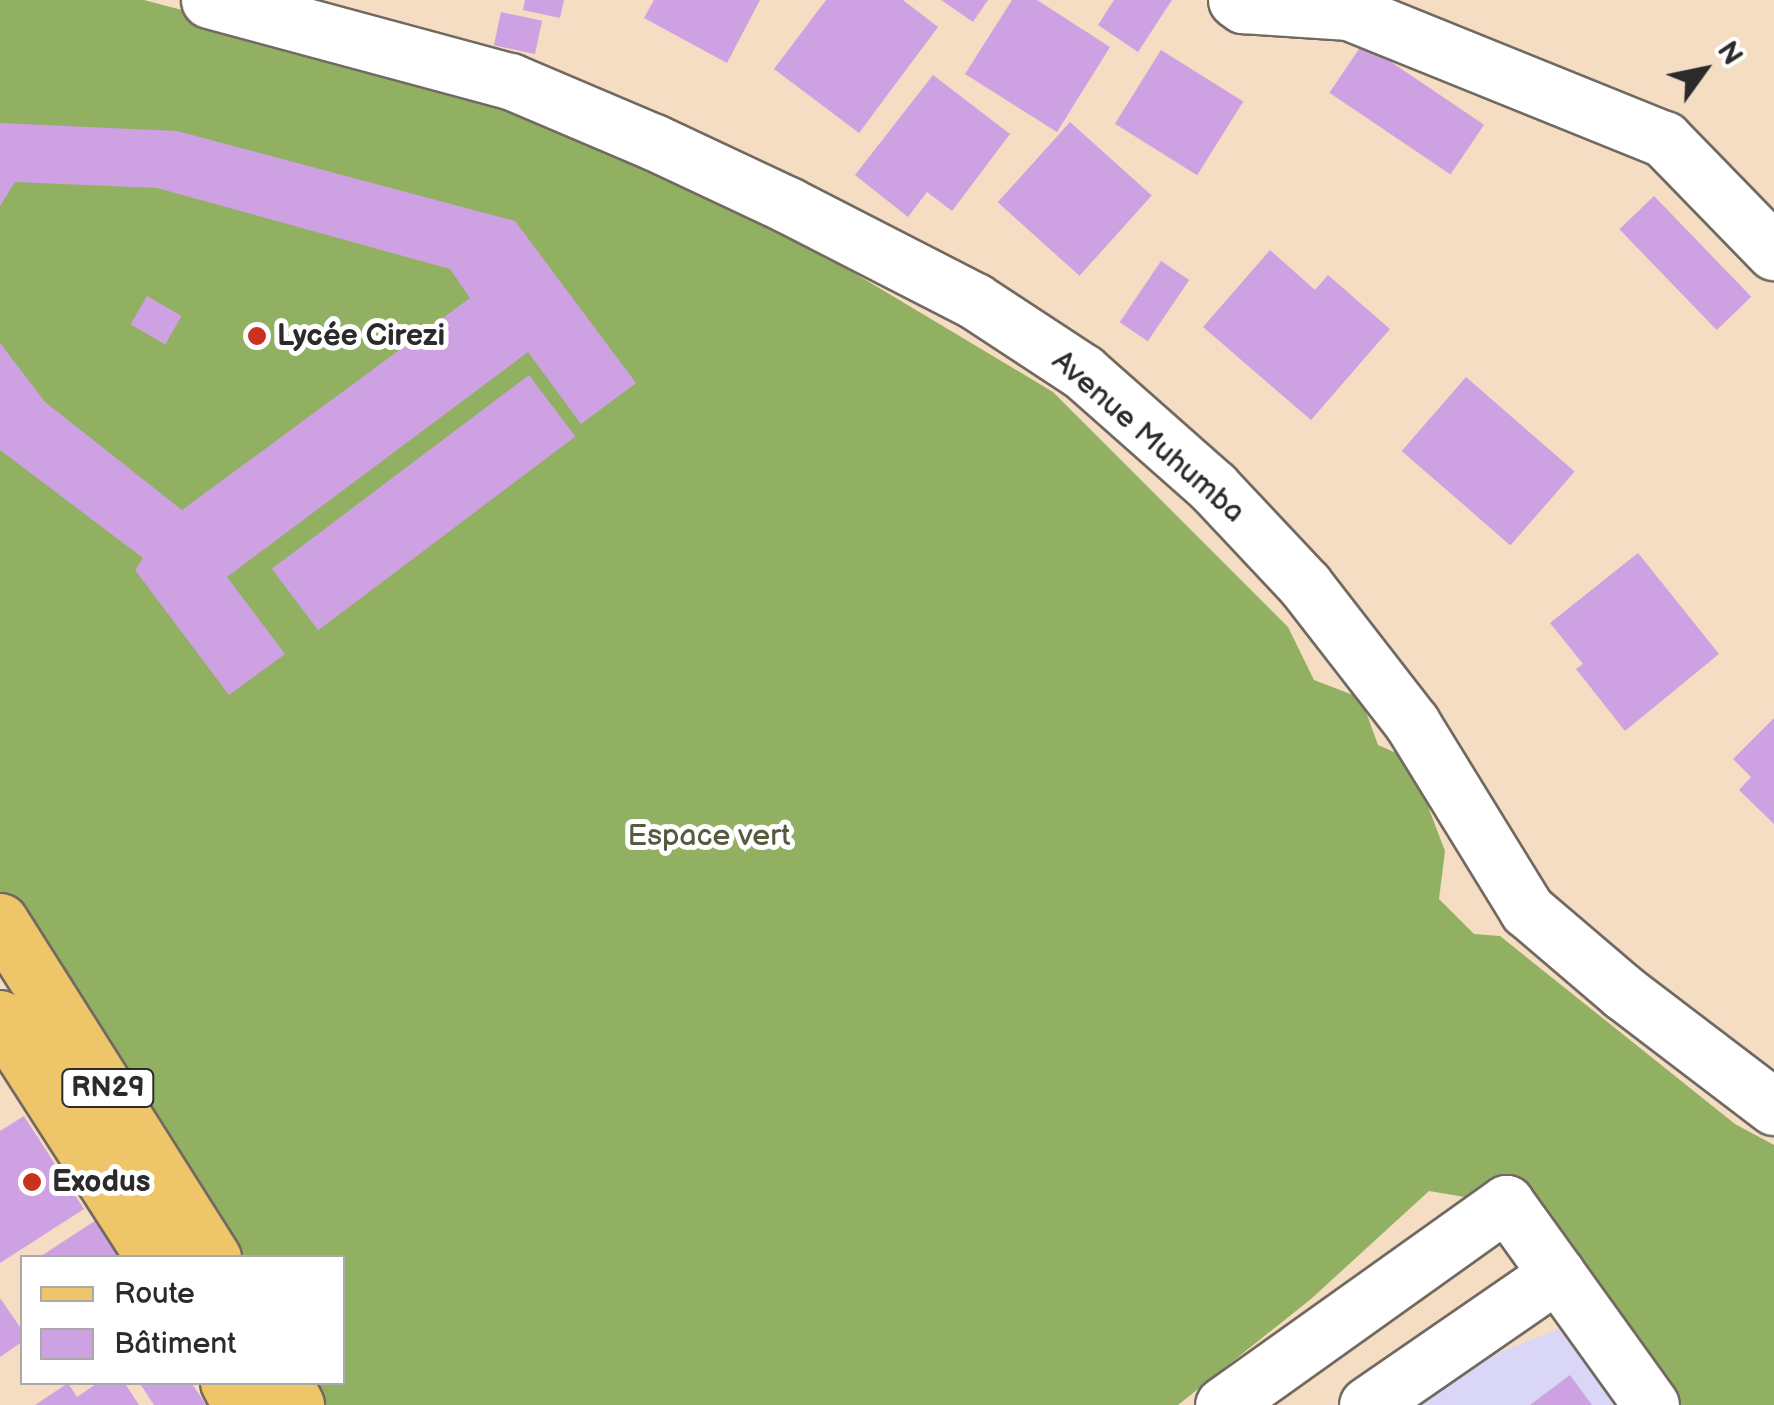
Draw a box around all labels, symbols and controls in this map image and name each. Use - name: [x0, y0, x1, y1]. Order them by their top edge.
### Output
- north arrow: [1654, 20, 1754, 120]
- text: N: [1710, 36, 1749, 71]
- place label: Lycée Cirezi: [277, 318, 445, 354]
- marker: Lycée Cirezi: [246, 325, 268, 347]
- street label: Avenue Muhumba: [1044, 344, 1252, 530]
- park label: Espace vert: [627, 818, 791, 854]
- road number: RN29: [61, 1065, 156, 1111]
- place label: Exodus: [52, 1164, 150, 1200]
- marker: Exodus: [21, 1171, 43, 1193]
- legend: [20, 1255, 345, 1385]
- text: Route: [114, 1276, 195, 1312]
- text: Bâtiment: [114, 1326, 237, 1362]

